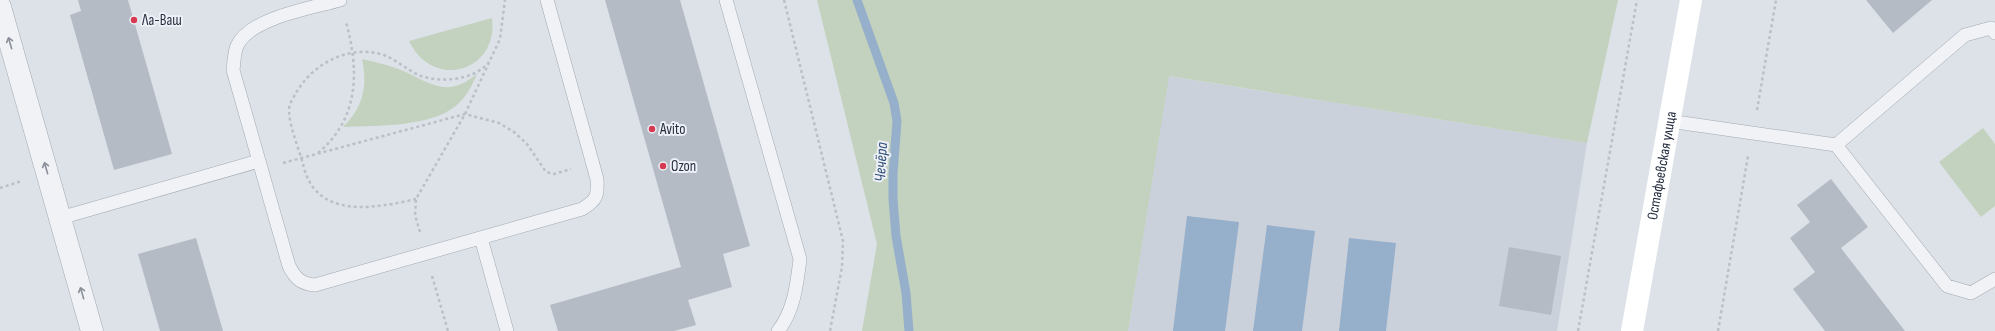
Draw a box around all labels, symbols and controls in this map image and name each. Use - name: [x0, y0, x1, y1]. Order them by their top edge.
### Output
- place label: Ла-Ваш: [141, 11, 182, 30]
- marker: Ла-Ваш: [129, 15, 139, 25]
- one-way arrow: [6, 37, 13, 50]
- street label: Остафьевская улица: [1643, 110, 1681, 221]
- place label: Avito: [659, 120, 686, 139]
- marker: Avito: [647, 124, 657, 134]
- water label: Чечёра: [871, 141, 892, 182]
- place label: Ozon: [671, 157, 696, 176]
- marker: Ozon: [658, 161, 668, 171]
- one-way arrow: [42, 162, 49, 175]
- one-way arrow: [78, 287, 85, 300]

